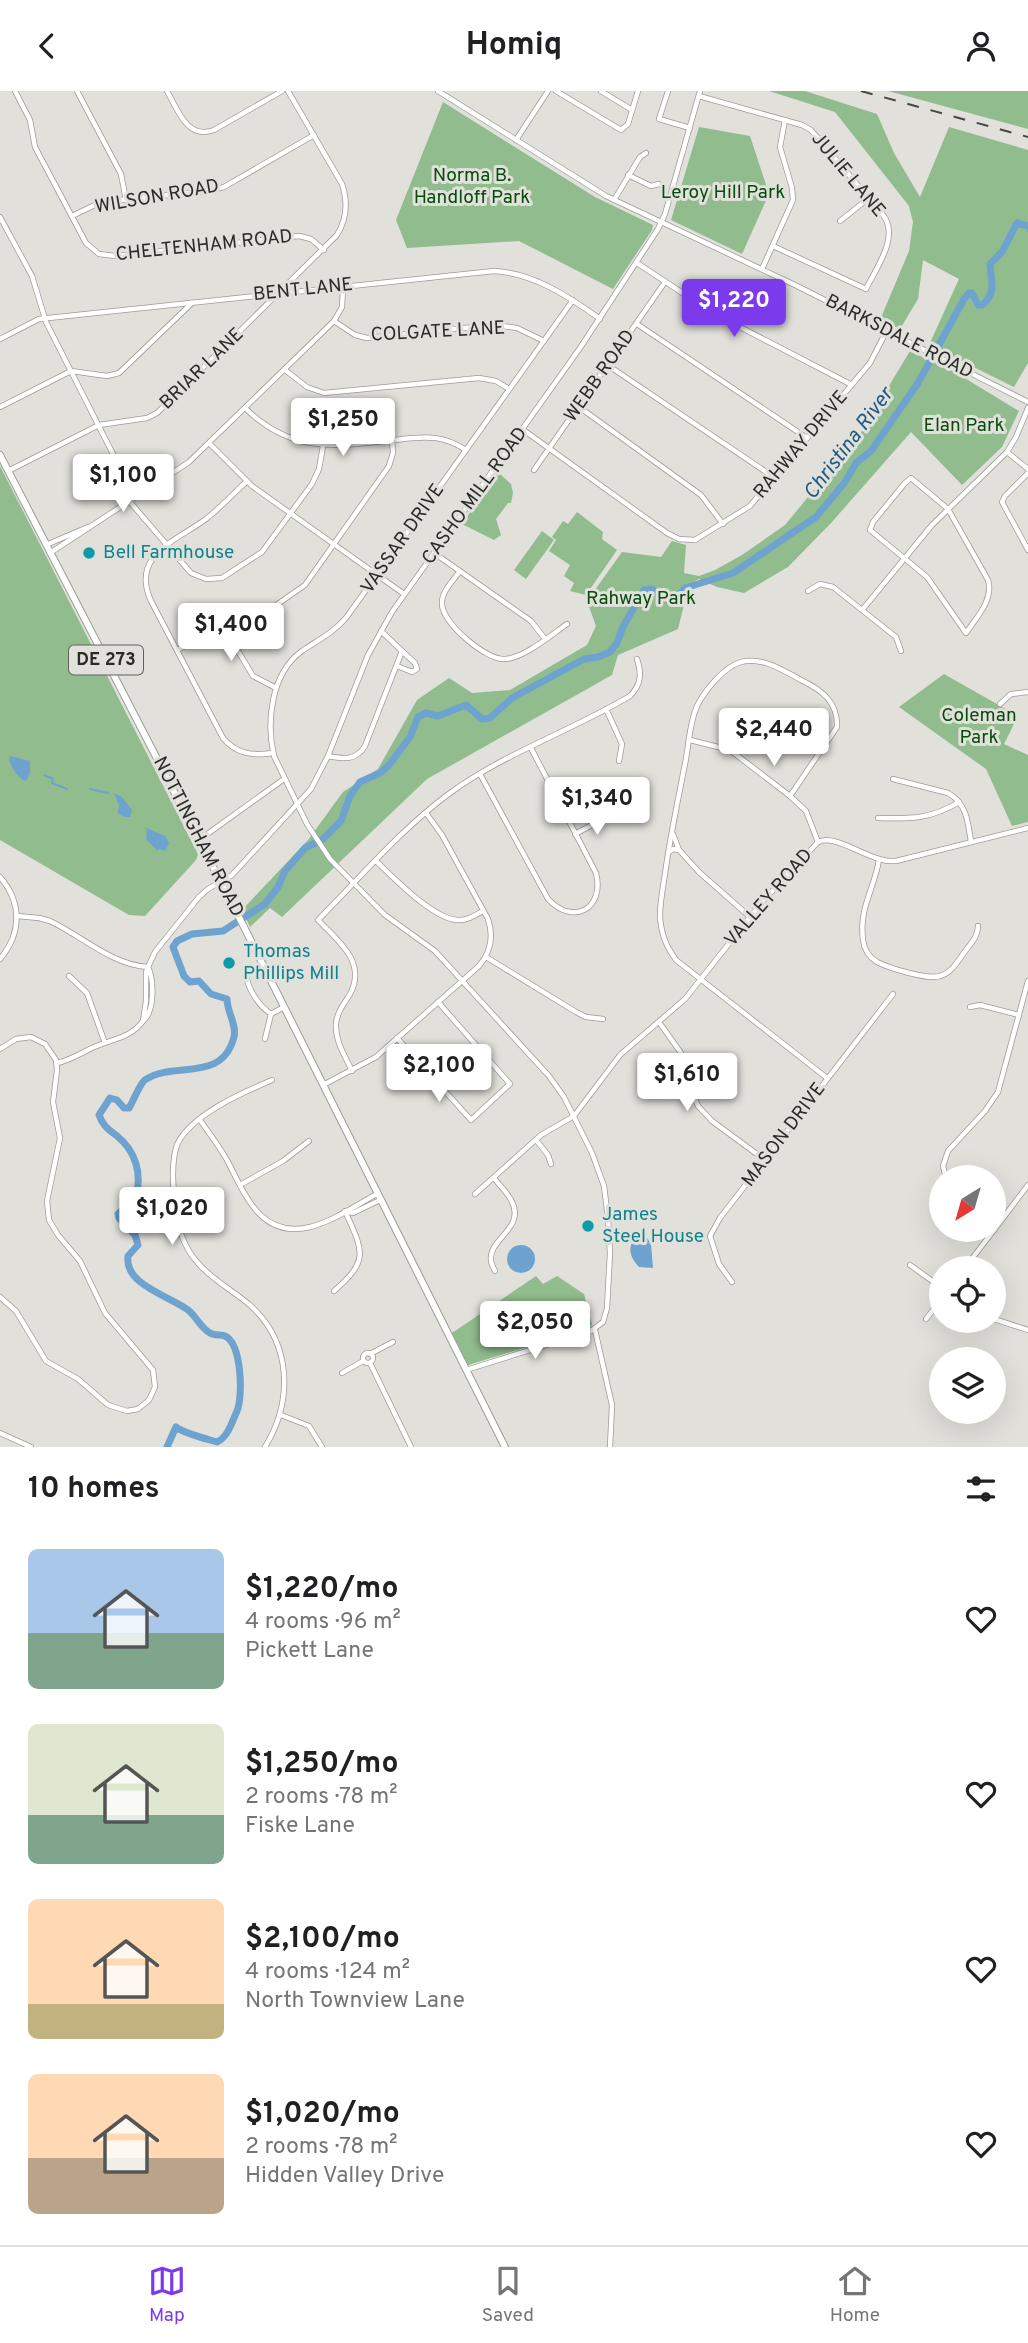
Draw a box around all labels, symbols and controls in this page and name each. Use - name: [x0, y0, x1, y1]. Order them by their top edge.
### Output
- text: Homiq: [466, 26, 562, 66]
- icon: back: [28, 27, 66, 65]
- icon: person: [962, 27, 1000, 65]
- street label: JULIE LANE: [806, 128, 890, 222]
- park label: Norma B. Handloff Park: [414, 164, 530, 210]
- street label: WILSON ROAD: [93, 174, 221, 220]
- park label: Leroy Hill Park: [661, 181, 785, 205]
- street label: CHELTENHAM ROAD: [114, 225, 294, 267]
- street label: BENT LANE: [252, 273, 354, 307]
- pin: $1,220: [677, 279, 791, 339]
- text: $1,220: [698, 287, 770, 316]
- street label: BARKSDALE ROAD: [821, 289, 977, 385]
- street label: COLGATE LANE: [370, 316, 506, 348]
- street label: BRIAR LANE: [155, 323, 249, 415]
- street label: WEBB ROAD: [559, 325, 641, 427]
- water label: Christina River: [798, 381, 901, 505]
- street label: RAHWAY DRIVE: [749, 386, 853, 504]
- pin: $1,250: [286, 399, 400, 458]
- text: $1,250: [307, 406, 379, 435]
- park label: Elan Park: [924, 414, 1004, 438]
- street label: CASHO MILL ROAD: [417, 422, 533, 570]
- pin: $1,100: [66, 455, 180, 514]
- text: $1,100: [89, 462, 157, 491]
- street label: VASSAR DRIVE: [356, 479, 450, 599]
- place label: Bell Farmhouse: [103, 541, 234, 565]
- marker: Bell Farmhouse: [81, 545, 97, 561]
- park label: Rahway Park: [586, 587, 696, 611]
- pin: $1,400: [174, 603, 288, 663]
- text: $1,400: [194, 611, 268, 640]
- road number: DE 273: [69, 645, 143, 675]
- park label: Coleman Park: [941, 704, 1017, 750]
- pin: $2,440: [717, 709, 831, 768]
- text: $2,440: [735, 716, 813, 745]
- street label: NOTTINGHAM ROAD: [147, 753, 249, 921]
- pin: $1,340: [540, 777, 654, 837]
- text: $1,340: [561, 785, 633, 814]
- street label: VALLEY ROAD: [720, 844, 818, 952]
- place label: Thomas Phillips Mill: [243, 940, 339, 986]
- marker: Thomas Phillips Mill: [221, 955, 237, 971]
- pin: $2,100: [382, 1045, 496, 1104]
- text: $2,100: [402, 1052, 476, 1081]
- pin: $1,610: [630, 1053, 744, 1113]
- text: $1,610: [653, 1061, 721, 1090]
- street label: MASON DRIVE: [737, 1078, 831, 1192]
- north arrow: [929, 1165, 1006, 1243]
- map controls: [929, 1165, 1006, 1424]
- pin: $1,020: [115, 1187, 229, 1247]
- text: $1,020: [135, 1195, 209, 1224]
- place label: James Steel House: [602, 1203, 704, 1249]
- marker: James Steel House: [580, 1218, 596, 1234]
- button: locate: [929, 1256, 1006, 1333]
- pin: $2,050: [478, 1301, 592, 1361]
- text: $2,050: [496, 1309, 574, 1338]
- button: layers: [929, 1347, 1006, 1424]
- icon: filters: [962, 1470, 1000, 1508]
- text: 10 homes: [28, 1471, 159, 1508]
- text: $1,220/mo: [245, 1571, 398, 1608]
- icon: home: [84, 1577, 168, 1661]
- icon: heart: [962, 1600, 1000, 1638]
- text: 4 rooms · 96 m²: [245, 1608, 401, 1637]
- text: Pickett Lane: [245, 1637, 374, 1666]
- text: $1,250/mo: [245, 1746, 398, 1783]
- icon: home: [84, 1752, 168, 1836]
- icon: heart: [962, 1775, 1000, 1813]
- text: 2 rooms · 78 m²: [245, 1783, 398, 1812]
- text: Fiske Lane: [245, 1812, 355, 1841]
- text: $2,100/mo: [245, 1921, 400, 1958]
- icon: home: [84, 1927, 168, 2011]
- icon: heart: [962, 1950, 1000, 1988]
- text: 4 rooms · 124 m²: [245, 1958, 410, 1987]
- text: North Townview Lane: [245, 1987, 465, 2016]
- text: $1,020/mo: [245, 2096, 400, 2133]
- icon: home: [84, 2102, 168, 2186]
- icon: heart: [962, 2125, 1000, 2163]
- text: 2 rooms · 78 m²: [245, 2133, 398, 2162]
- text: Hidden Valley Drive: [245, 2162, 444, 2191]
- tab: Map: [148, 2262, 186, 2328]
- tab: Saved: [482, 2262, 534, 2328]
- tab: Home: [830, 2262, 880, 2328]

